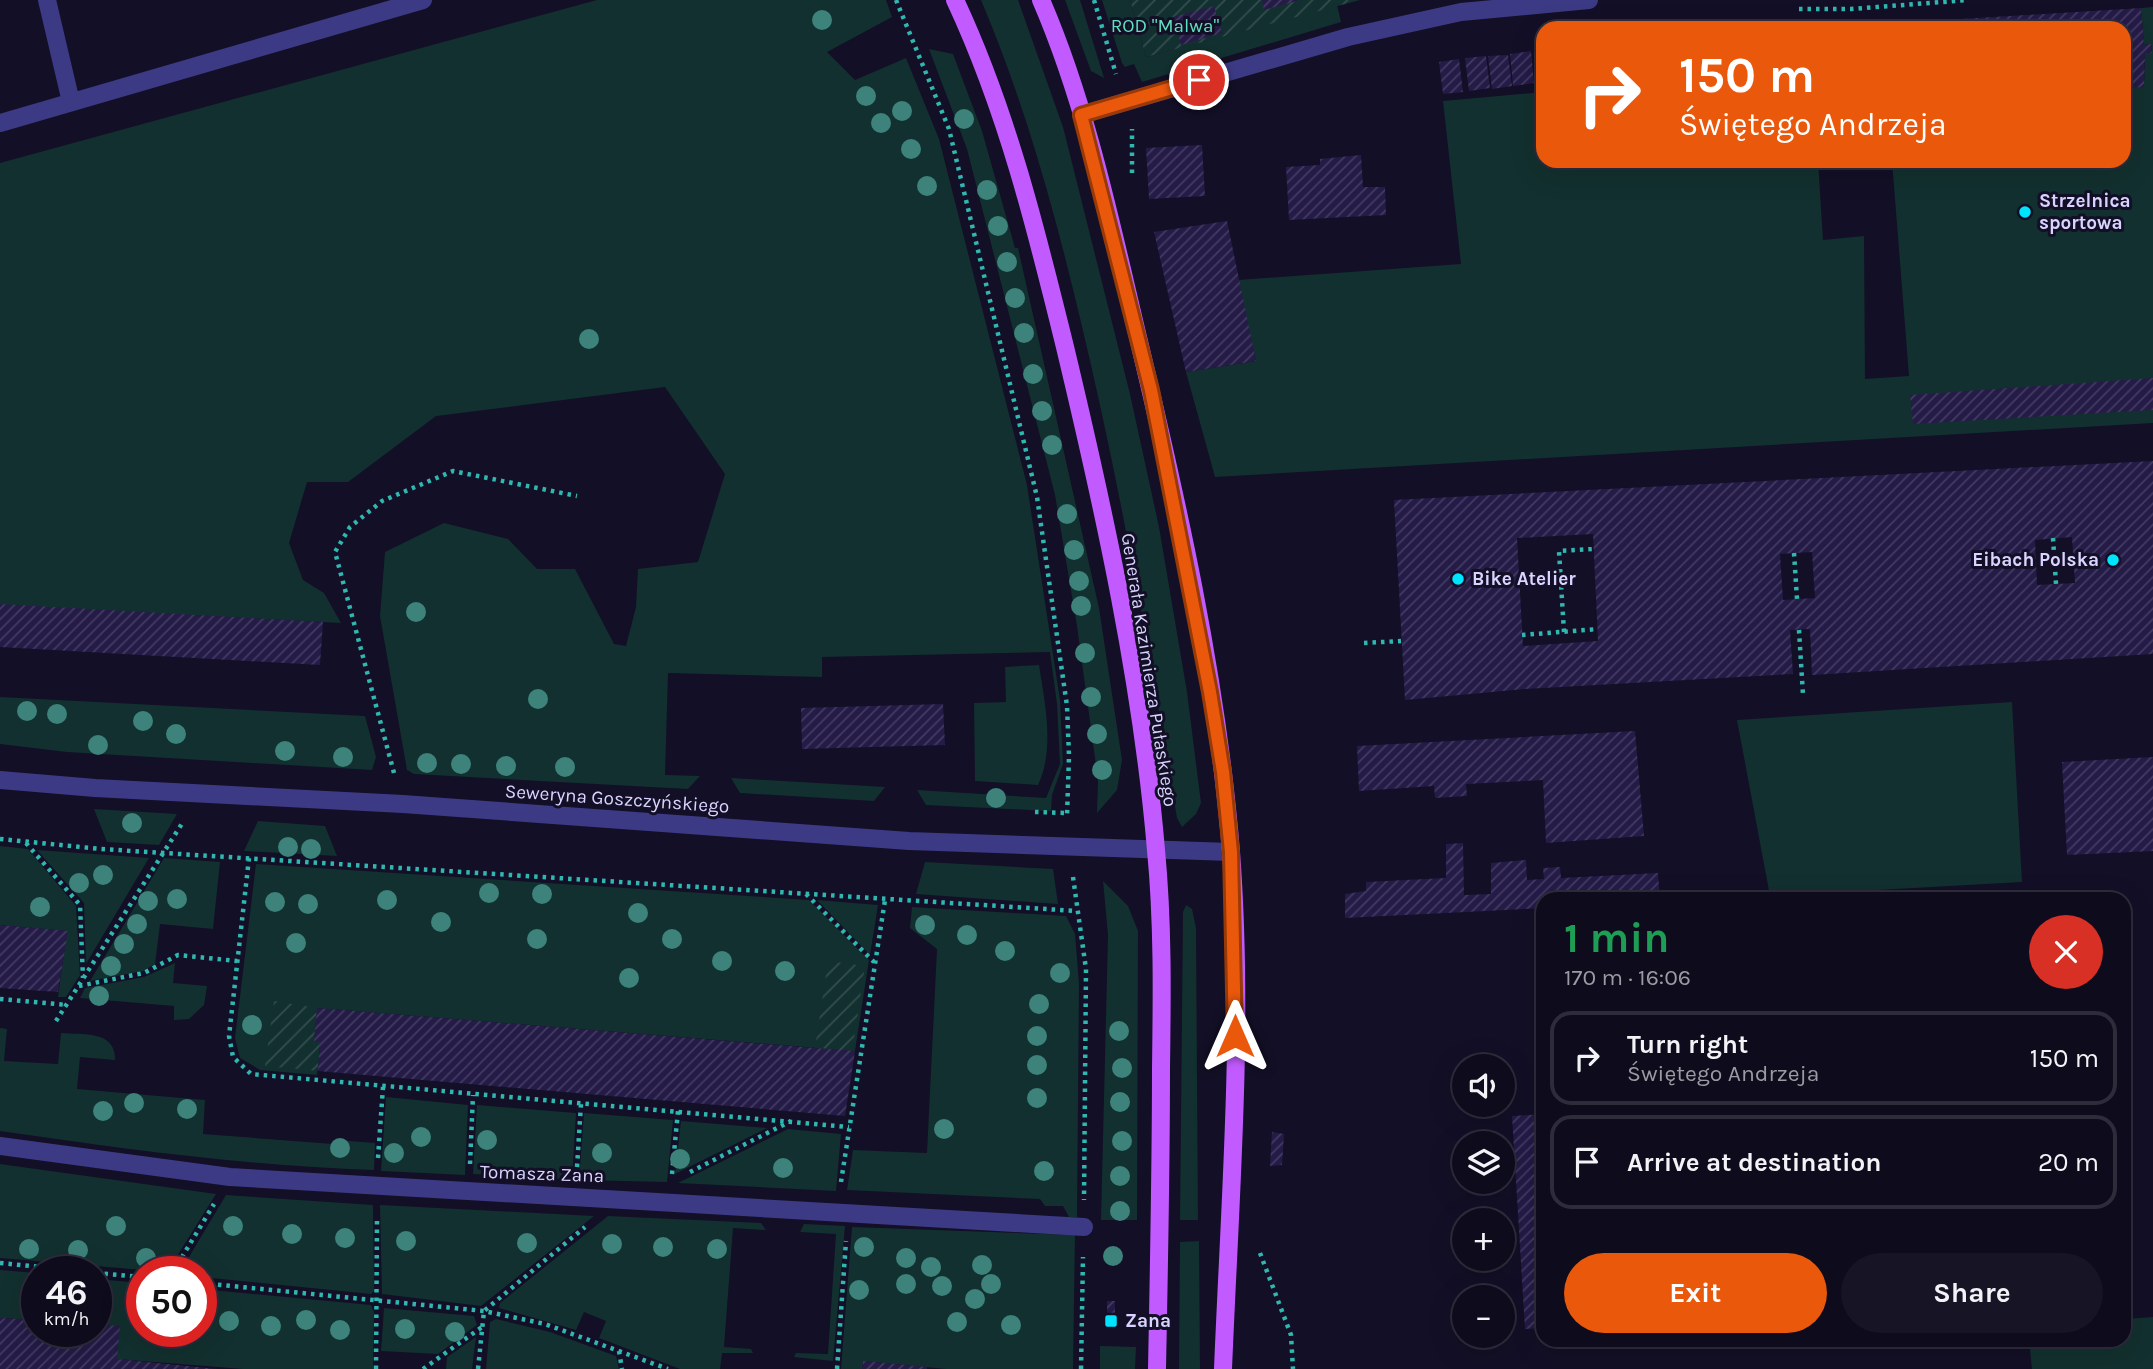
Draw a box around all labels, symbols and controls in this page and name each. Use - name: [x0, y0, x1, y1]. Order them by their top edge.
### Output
- park label: ROD "Malwa": [1111, 15, 1220, 37]
- text: 150 m: [1679, 47, 1815, 104]
- icon: right: [1564, 49, 1655, 140]
- pin: [1169, 50, 1229, 110]
- icon: arrive: [1180, 61, 1218, 99]
- text: Świętego Andrzeja: [1679, 106, 1947, 143]
- place label: Strzelnica sportowa: [2039, 190, 2131, 234]
- marker: Strzelnica sportowa: [2017, 204, 2033, 220]
- street label: Generała Kazimierza Pułaskiego: [1117, 532, 1181, 808]
- place label: Eibach Polska: [1972, 549, 2099, 571]
- marker: Eibach Polska: [2105, 552, 2121, 568]
- place label: Bike Atelier: [1472, 568, 1576, 590]
- marker: Bike Atelier: [1450, 571, 1466, 587]
- street label: Seweryna Goszczyńskiego: [504, 780, 730, 818]
- text: 1 min: [1564, 913, 1669, 963]
- button: close: [2029, 915, 2103, 989]
- text: 170 m · 16:06: [1564, 964, 1691, 991]
- position arrow: [1198, 999, 1272, 1073]
- text: Turn right: [1627, 1029, 1748, 1060]
- icon: right: [1568, 1039, 1606, 1077]
- text: 150 m: [2030, 1043, 2099, 1074]
- map controls: [1452, 1054, 1515, 1348]
- button: sound: [1452, 1054, 1515, 1117]
- text: Świętego Andrzeja: [1627, 1060, 1819, 1087]
- button: layers: [1452, 1131, 1515, 1194]
- icon: arrive: [1568, 1143, 1606, 1181]
- text: Arrive at destination: [1627, 1147, 1881, 1178]
- text: 20 m: [2038, 1147, 2099, 1178]
- street label: Tomasza Zana: [480, 1161, 604, 1187]
- button: +: [1452, 1208, 1515, 1271]
- button: Exit: [1564, 1253, 1827, 1333]
- button: Share: [1841, 1253, 2103, 1333]
- speed limit sign: 50: [126, 1256, 217, 1347]
- text: 46: [45, 1272, 88, 1313]
- button: −: [1452, 1285, 1515, 1348]
- text: km/h: [44, 1308, 89, 1330]
- place label: Zana: [1125, 1310, 1171, 1332]
- marker: Zana: [1103, 1313, 1119, 1329]

